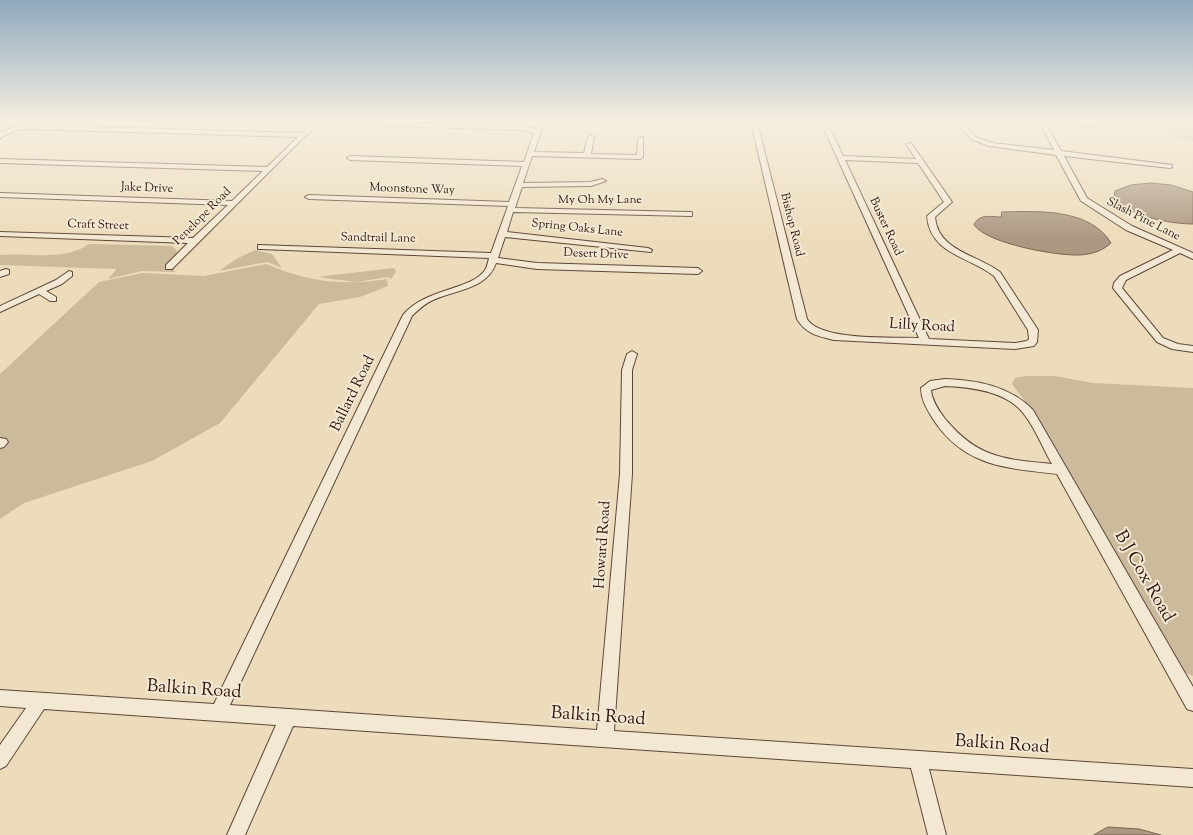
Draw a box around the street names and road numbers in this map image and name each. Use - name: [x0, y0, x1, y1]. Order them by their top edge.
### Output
- street label: Jake Drive: [121, 181, 173, 197]
- street label: Moonstone Way: [369, 181, 455, 199]
- street label: Penelope Road: [171, 185, 235, 249]
- street label: Bishop Road: [776, 192, 806, 258]
- street label: My Oh My Lane: [558, 194, 642, 208]
- street label: Buster Road: [865, 195, 905, 259]
- street label: Slash Pine Lane: [1104, 195, 1182, 245]
- street label: Spring Oaks Lane: [530, 217, 624, 241]
- street label: Craft Street: [67, 218, 129, 234]
- street label: Sandtrail Lane: [340, 231, 416, 247]
- street label: Desert Drive: [563, 247, 629, 263]
- street label: Lilly Road: [889, 316, 955, 338]
- street label: Ballard Road: [328, 353, 380, 435]
- street label: Howard Road: [592, 500, 616, 590]
- street label: B J Cox Road: [1108, 527, 1178, 627]
- street label: Balkin Road: [146, 677, 242, 705]
- street label: Balkin Road: [550, 704, 646, 732]
- street label: Balkin Road: [954, 732, 1050, 760]

